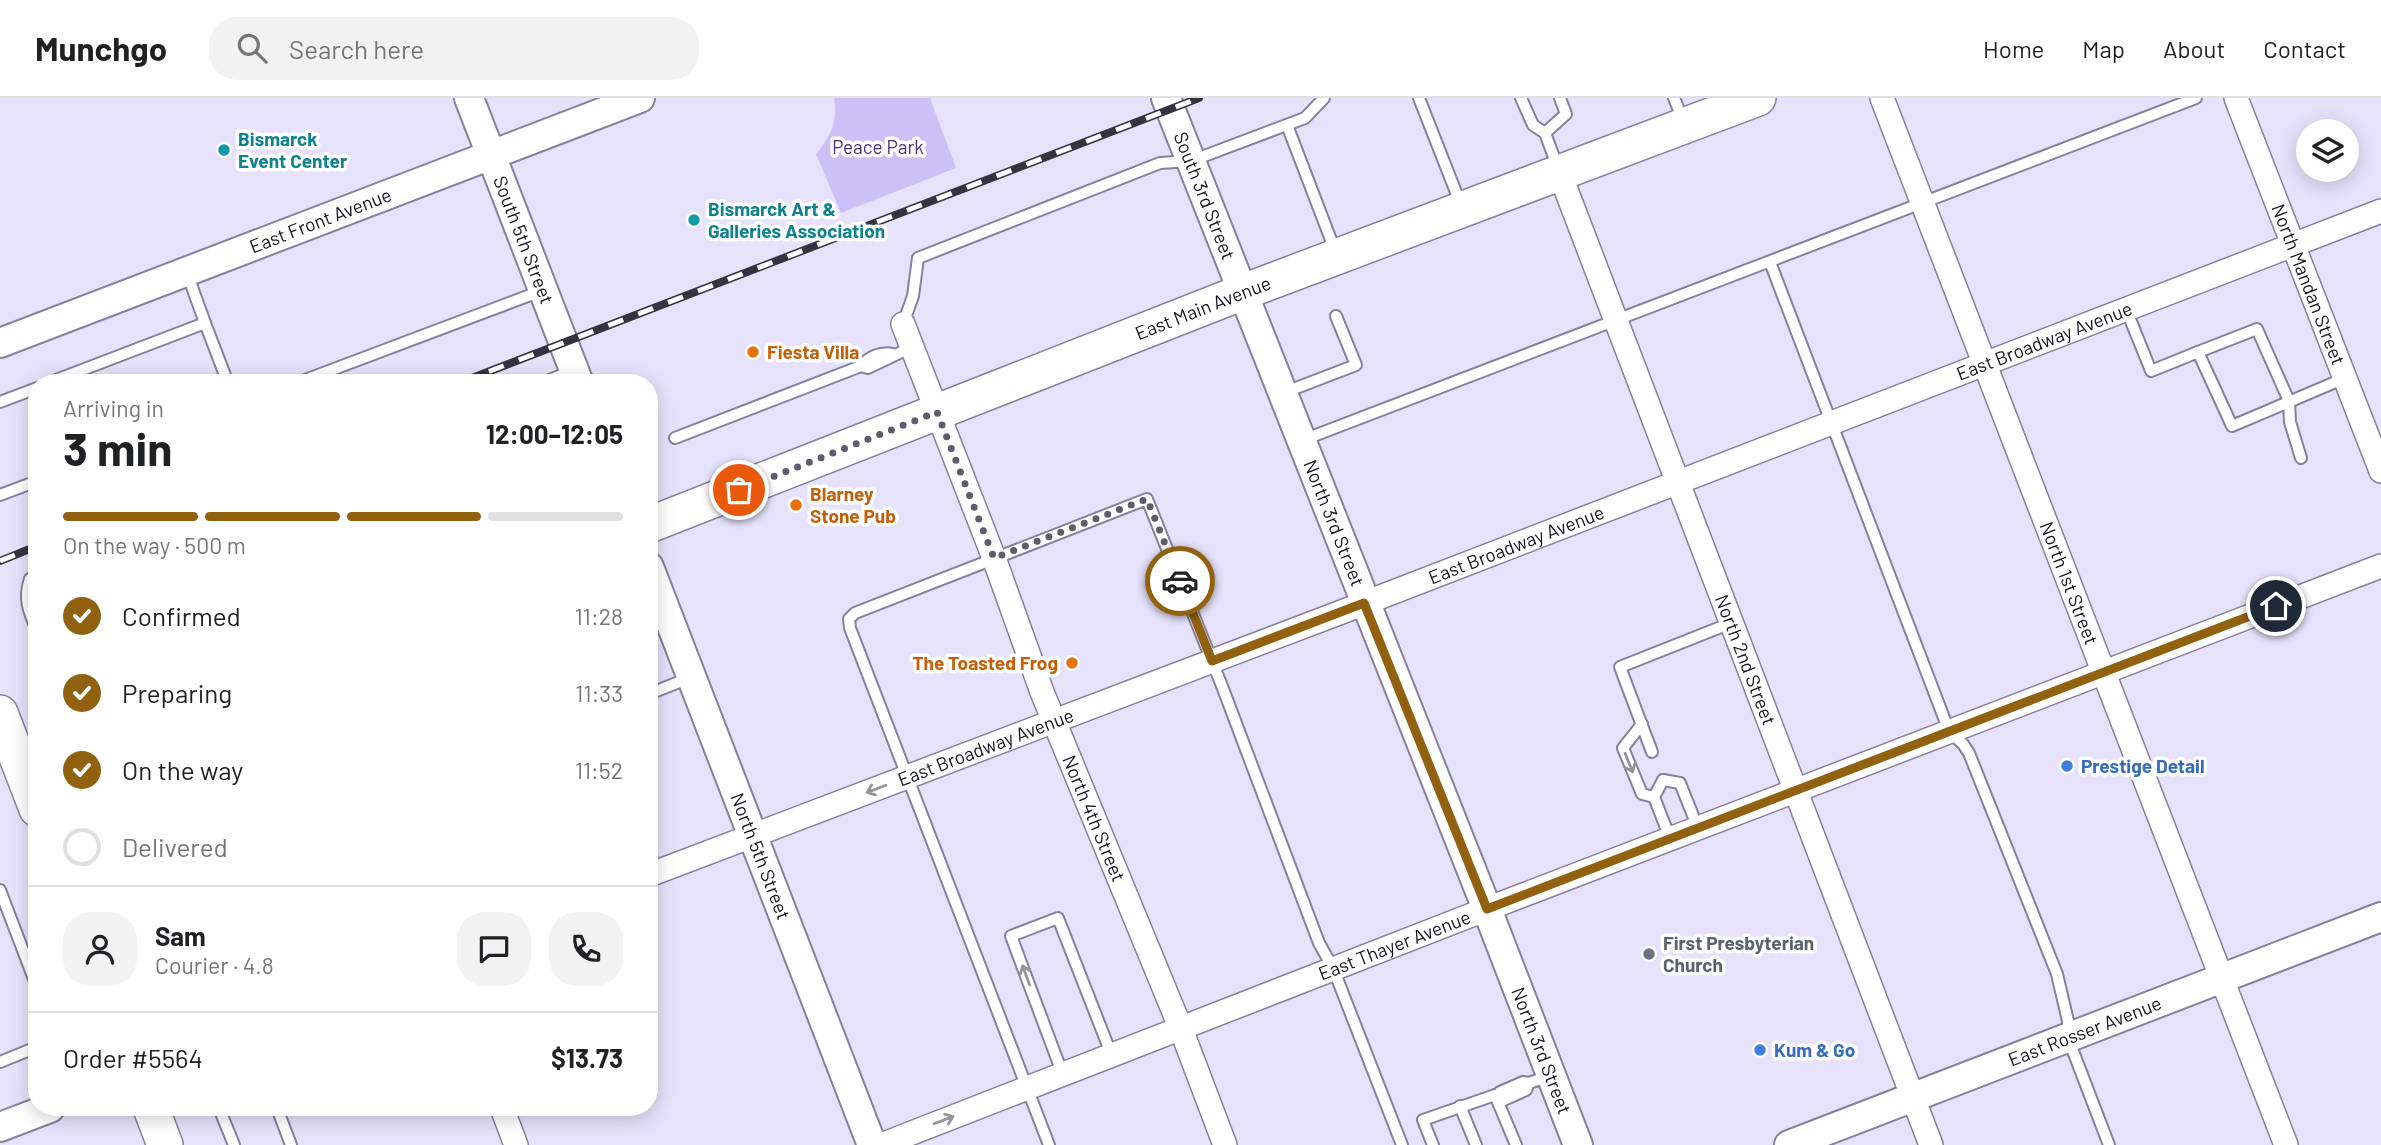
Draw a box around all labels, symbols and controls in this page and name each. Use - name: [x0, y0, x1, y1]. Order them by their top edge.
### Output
- search box: [209, 17, 699, 80]
- text: Munchgo: [35, 28, 167, 68]
- icon: search: [233, 29, 271, 67]
- text: Search here: [289, 33, 424, 64]
- text: Home: [1983, 34, 2044, 63]
- text: Map: [2082, 34, 2125, 63]
- text: About: [2163, 34, 2225, 63]
- text: Contact: [2263, 34, 2346, 63]
- map controls: [2296, 119, 2359, 182]
- button: layers: [2296, 119, 2359, 182]
- place label: Bismarck Event Center: [238, 127, 348, 172]
- street label: South 3rd Street: [1170, 128, 1241, 263]
- park label: Peace Park: [832, 135, 924, 158]
- marker: Bismarck Event Center: [216, 142, 232, 158]
- street label: South 5th Street: [489, 172, 559, 307]
- street label: East Front Avenue: [246, 182, 394, 258]
- place label: Bismarck Art & Galleries Association: [708, 197, 885, 242]
- street label: North Mandan Street: [2267, 200, 2351, 368]
- marker: Bismarck Art & Galleries Association: [686, 212, 702, 228]
- street label: East Main Avenue: [1132, 271, 1274, 344]
- street label: East Broadway Avenue: [1953, 296, 2135, 385]
- place label: Fiesta Villa: [767, 340, 859, 363]
- marker: Fiesta Villa: [745, 344, 761, 360]
- text: Arriving in: [63, 394, 164, 422]
- text: 12:00–12:05: [486, 418, 623, 449]
- text: 3 min: [63, 420, 172, 475]
- street label: North 3rd Street: [1299, 456, 1370, 589]
- pin: [709, 460, 769, 520]
- icon: bag: [720, 471, 758, 509]
- place label: Blarney Stone Pub: [810, 482, 896, 527]
- marker: Blarney Stone Pub: [788, 497, 804, 513]
- street label: East Broadway Avenue: [1425, 500, 1607, 588]
- street label: North 1st Street: [2036, 518, 2104, 648]
- text: On the way · 500 m: [63, 531, 246, 559]
- courier: [1145, 546, 1215, 616]
- icon: car: [1161, 562, 1199, 600]
- pin: [2246, 576, 2306, 636]
- icon: home: [2257, 587, 2295, 625]
- street label: North 2nd Street: [1711, 591, 1781, 728]
- icon: check: [63, 597, 101, 635]
- text: Confirmed: [122, 600, 241, 631]
- text: 11:28: [575, 602, 623, 630]
- place label: The Toasted Frog: [912, 651, 1058, 674]
- marker: The Toasted Frog: [1064, 655, 1080, 671]
- icon: check: [63, 674, 101, 712]
- text: Preparing: [122, 677, 232, 708]
- text: 11:33: [575, 679, 623, 707]
- street label: East Broadway Avenue: [894, 703, 1077, 791]
- icon: check: [63, 751, 101, 789]
- street label: North 4th Street: [1058, 751, 1131, 885]
- one-way arrow: [1623, 752, 1636, 773]
- text: On the way: [122, 754, 243, 785]
- place label: Prestige Detail: [2081, 754, 2205, 777]
- text: 11:52: [575, 756, 623, 784]
- marker: Prestige Detail: [2059, 758, 2075, 774]
- one-way arrow: [865, 783, 887, 796]
- street label: North 5th Street: [726, 789, 796, 923]
- text: Delivered: [122, 831, 228, 862]
- street label: East Thayer Avenue: [1315, 905, 1474, 985]
- button: person: [63, 912, 137, 986]
- button: chat: [457, 912, 531, 986]
- button: phone: [549, 912, 623, 986]
- text: Sam: [155, 920, 206, 951]
- place label: First Presbyterian Church: [1663, 931, 1814, 976]
- marker: First Presbyterian Church: [1641, 946, 1657, 962]
- text: Courier · 4.8: [155, 951, 274, 979]
- one-way arrow: [1018, 964, 1031, 986]
- street label: North 3rd Street: [1507, 984, 1577, 1117]
- street label: East Rosser Avenue: [2005, 991, 2165, 1071]
- place label: Kum & Go: [1774, 1038, 1855, 1061]
- text: Order #5564: [63, 1042, 203, 1073]
- text: $13.73: [551, 1042, 623, 1073]
- marker: Kum & Go: [1752, 1042, 1768, 1058]
- one-way arrow: [933, 1113, 955, 1126]

